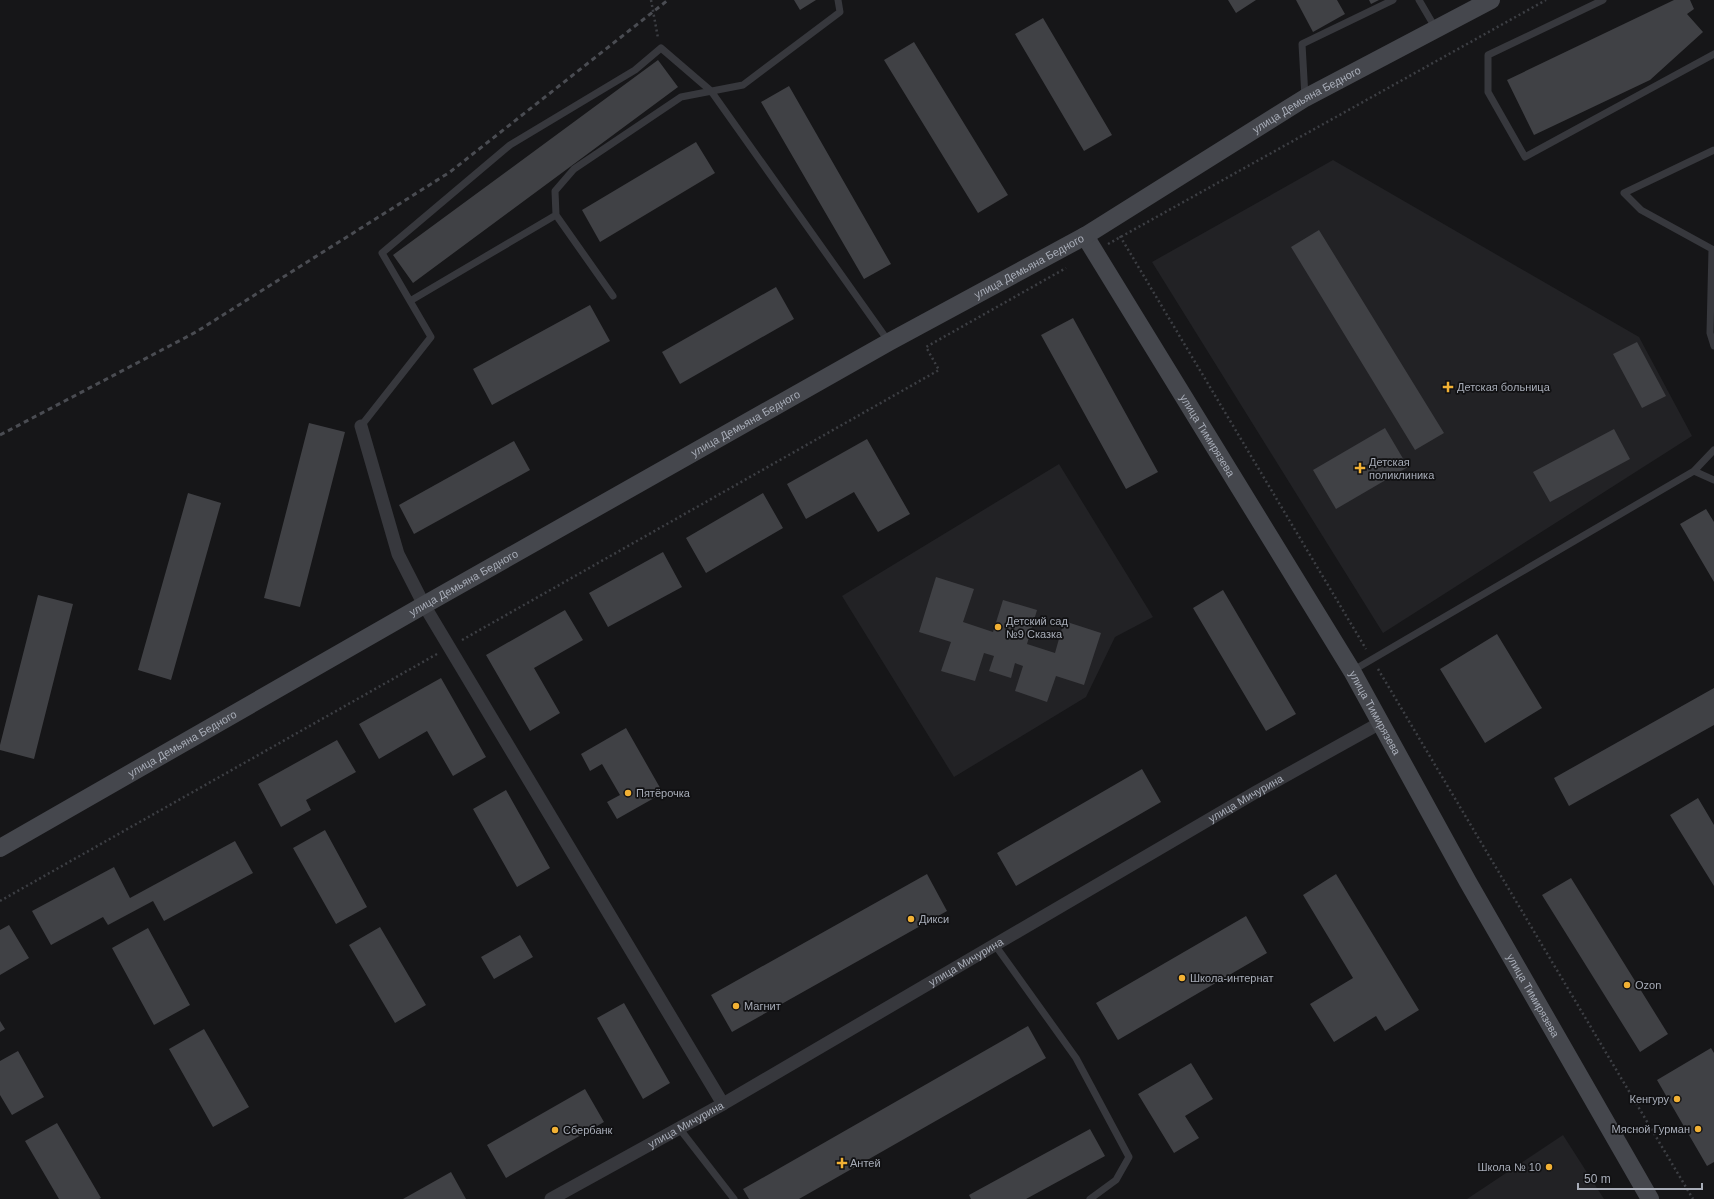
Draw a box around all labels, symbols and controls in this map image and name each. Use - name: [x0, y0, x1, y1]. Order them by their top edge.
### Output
- street label: улица Демьяна Бедного: [1250, 64, 1363, 135]
- street label: улица Демьяна Бедного: [972, 232, 1086, 301]
- marker: Детская больница: [1442, 381, 1454, 393]
- place label: Детская больница: [1457, 381, 1551, 393]
- street label: улица Демьяна Бедного: [689, 388, 802, 459]
- street label: улица Тимирязева: [1178, 392, 1238, 480]
- place label: Детская поликлиника: [1369, 456, 1435, 481]
- marker: Детская поликлиника: [1354, 462, 1366, 474]
- street label: улица Демьяна Бедного: [407, 547, 520, 618]
- place label: Детский сад №9 Сказка: [1006, 615, 1068, 640]
- marker: Детский сад №9 Сказка: [993, 622, 1003, 632]
- street label: улица Тимирязева: [1347, 668, 1403, 758]
- street label: улица Демьяна Бедного: [126, 708, 239, 779]
- street label: улица Мичурина: [1206, 772, 1286, 825]
- place label: Пятёрочка: [636, 787, 691, 799]
- marker: Пятёрочка: [623, 788, 633, 798]
- place label: Дикси: [919, 913, 949, 925]
- marker: Дикси: [906, 914, 916, 924]
- street label: улица Мичурина: [927, 935, 1006, 988]
- street label: улица Тимирязева: [1504, 952, 1562, 1040]
- place label: Школа-интернат: [1190, 972, 1273, 984]
- marker: Школа-интернат: [1177, 973, 1187, 983]
- place label: Ozon: [1635, 979, 1661, 991]
- marker: Ozon: [1622, 980, 1632, 990]
- place label: Магнит: [744, 1000, 781, 1012]
- marker: Магнит: [731, 1001, 741, 1011]
- place label: Кенгуру: [1630, 1093, 1669, 1105]
- marker: Кенгуру: [1672, 1094, 1682, 1104]
- street label: улица Мичурина: [646, 1098, 726, 1150]
- place label: Мясной Гурман: [1612, 1123, 1690, 1135]
- place label: Сбербанк: [563, 1124, 613, 1136]
- marker: Мясной Гурман: [1693, 1124, 1703, 1134]
- marker: Сбербанк: [550, 1125, 560, 1135]
- place label: Антей: [850, 1157, 881, 1169]
- marker: Антей: [837, 1158, 847, 1168]
- place label: Школа № 10: [1477, 1161, 1541, 1173]
- marker: Школа № 10: [1544, 1162, 1554, 1172]
- scale bar: [1578, 1165, 1702, 1191]
- text: 50 m: [1584, 1172, 1611, 1186]

